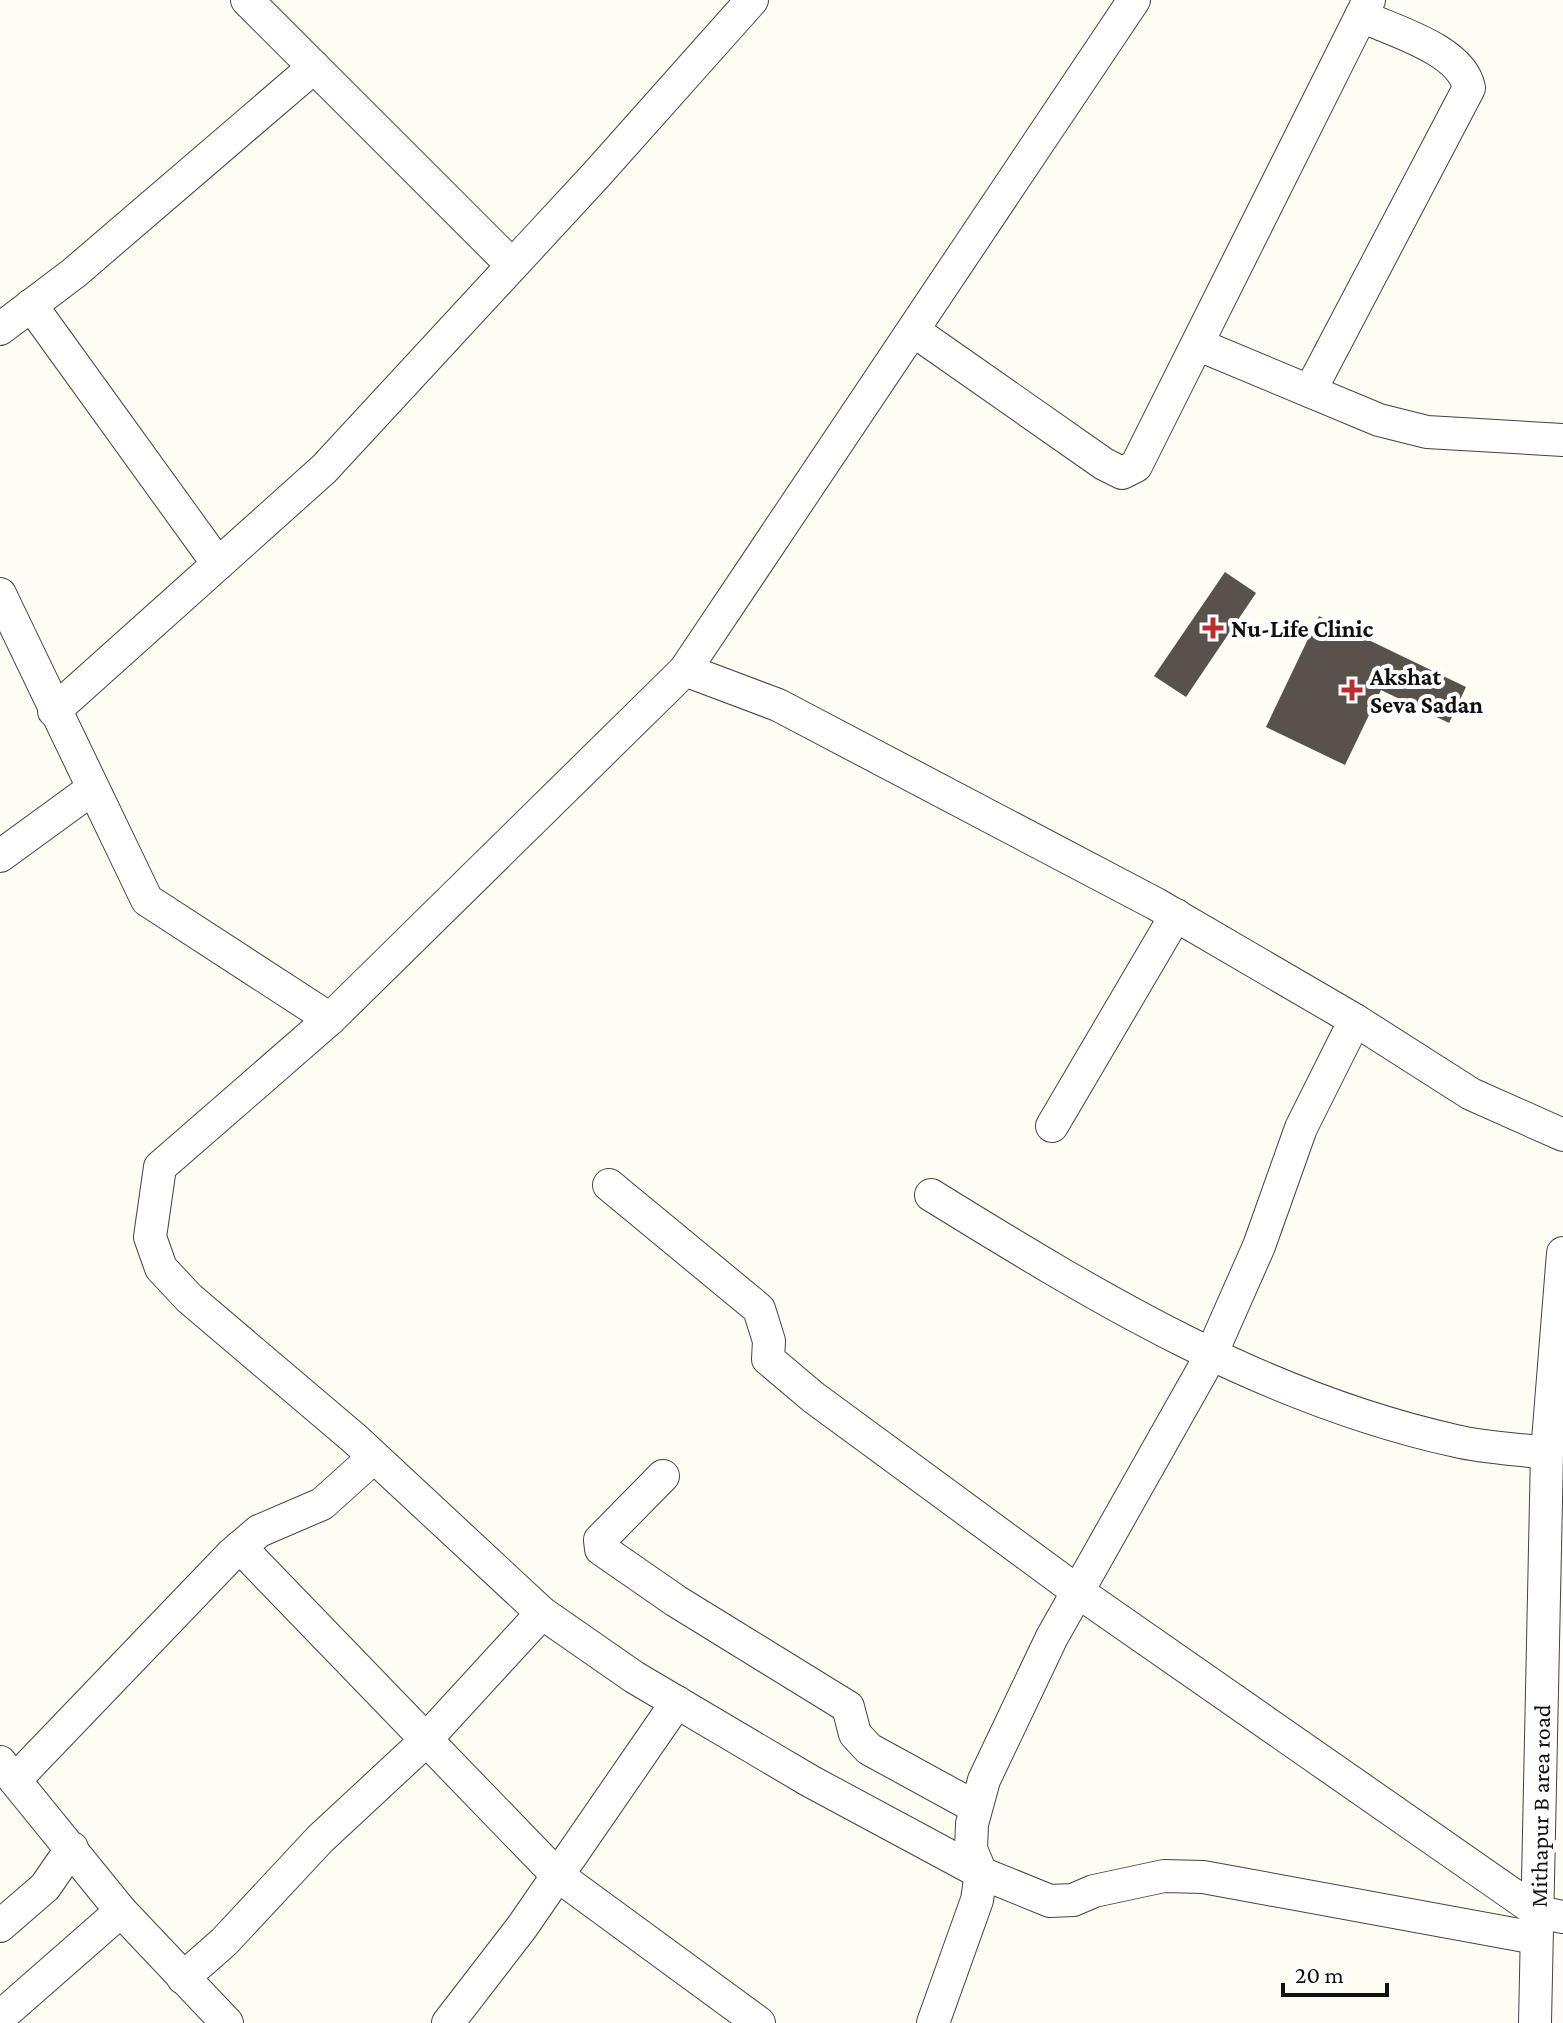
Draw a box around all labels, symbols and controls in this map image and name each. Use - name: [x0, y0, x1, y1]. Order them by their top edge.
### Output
- place label: Nu-Life Clinic: [1231, 615, 1374, 642]
- marker: Nu-Life Clinic: [1202, 617, 1224, 639]
- place label: Akshat Seva Sadan: [1369, 663, 1483, 718]
- marker: Akshat Seva Sadan: [1341, 679, 1363, 701]
- street label: Mithapur B area road: [1525, 1704, 1555, 1908]
- scale bar: [1283, 1947, 1387, 1997]
- text: 20 m: [1295, 1961, 1344, 1988]

